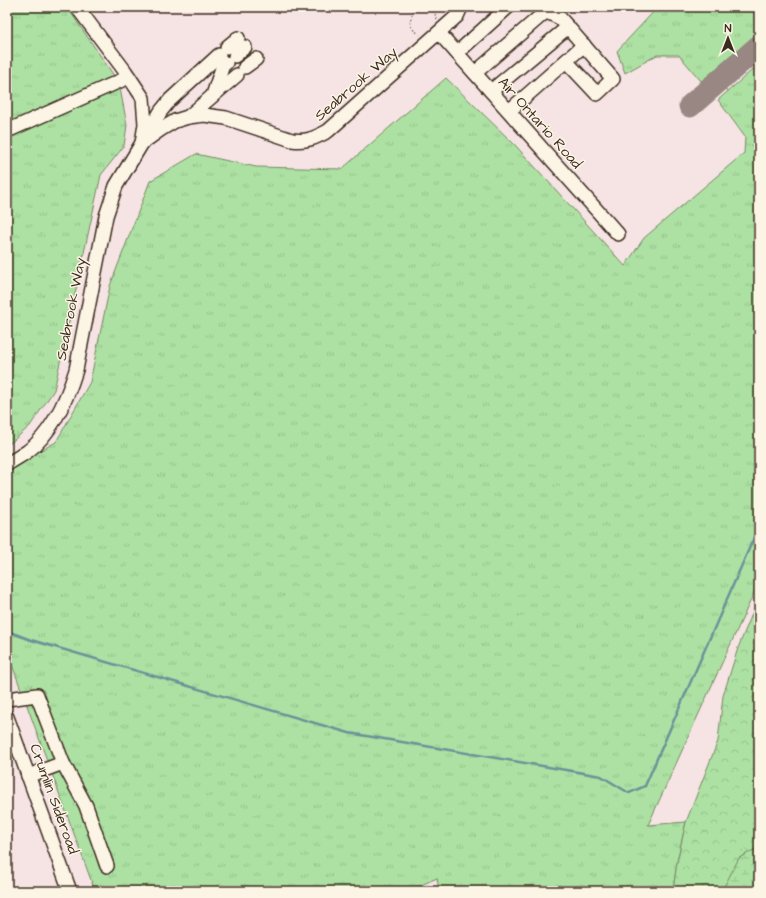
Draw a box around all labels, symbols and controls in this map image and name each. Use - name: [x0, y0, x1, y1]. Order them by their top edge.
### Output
- north arrow: [708, 18, 748, 58]
- text: N: [725, 21, 732, 36]
- street label: Seabrook Way: [310, 42, 403, 127]
- street label: Air Ontario Road: [493, 73, 587, 174]
- street label: Seabrook Way: [51, 256, 92, 362]
- street label: Crumlin Sideroad: [24, 741, 84, 857]

